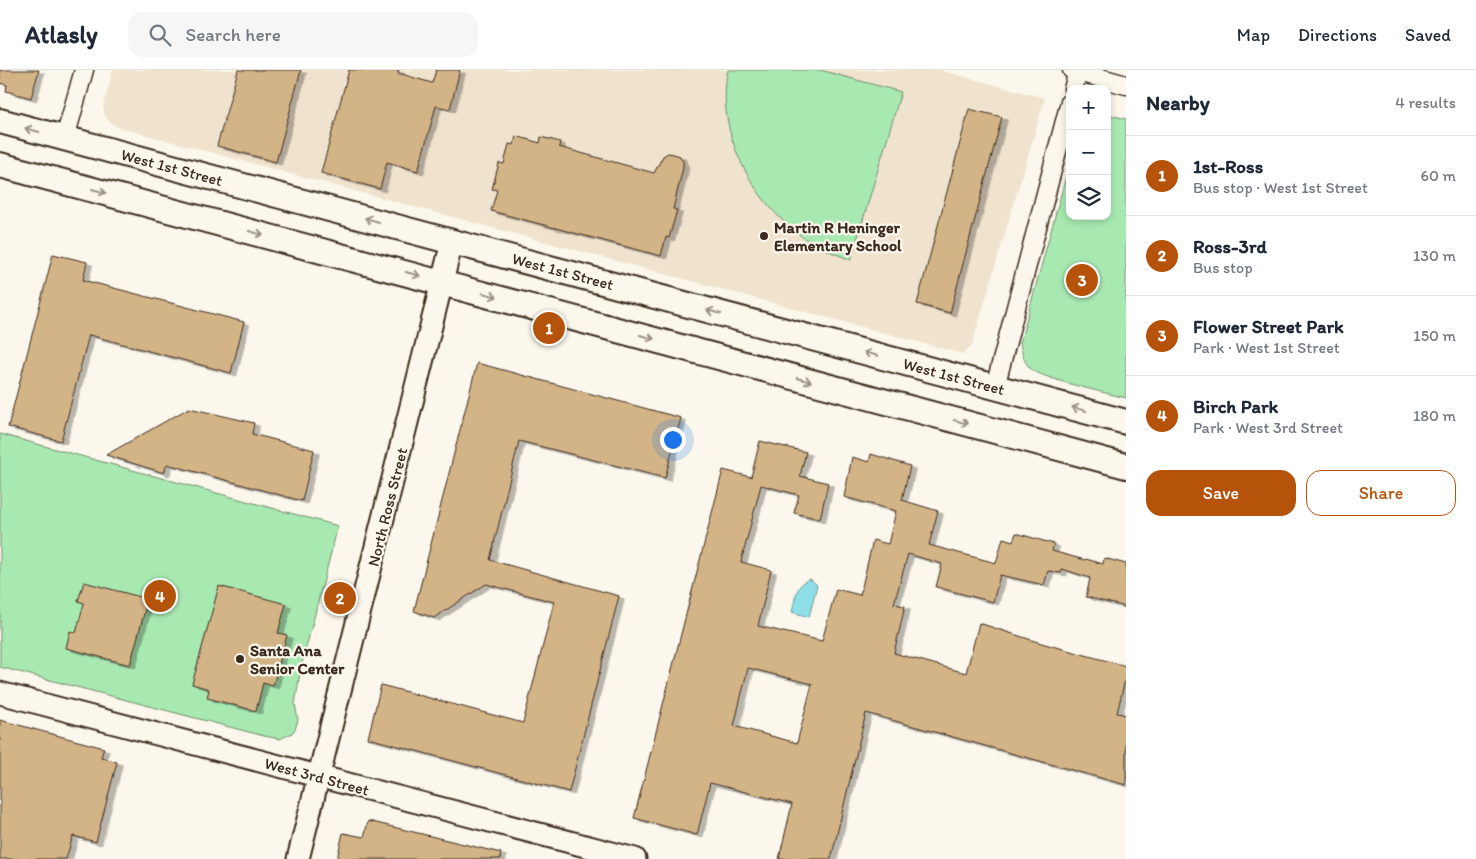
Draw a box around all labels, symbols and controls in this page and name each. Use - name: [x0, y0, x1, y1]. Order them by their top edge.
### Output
- search box: [128, 12, 478, 57]
- text: Atlasly: [25, 20, 98, 49]
- icon: search: [146, 21, 174, 49]
- text: Search here: [186, 23, 281, 46]
- text: Map: [1237, 24, 1270, 46]
- text: Directions: [1298, 24, 1377, 46]
- text: Saved: [1405, 24, 1451, 46]
- map controls: [1066, 85, 1111, 220]
- button: +: [1066, 85, 1111, 130]
- text: Nearby: [1146, 90, 1210, 115]
- text: 4 results: [1395, 93, 1456, 112]
- one-way arrow: [25, 124, 41, 134]
- button: −: [1066, 130, 1111, 175]
- street label: West 1st Street: [119, 145, 225, 190]
- text: 1st-Ross: [1193, 155, 1263, 178]
- text: 1: [1158, 166, 1166, 185]
- text: 60 m: [1421, 166, 1456, 185]
- button: layers: [1066, 175, 1111, 220]
- text: Bus stop · West 1st Street: [1193, 178, 1368, 197]
- one-way arrow: [90, 187, 106, 196]
- one-way arrow: [364, 215, 380, 225]
- place label: Martin R Heninger Elementary School: [774, 218, 902, 256]
- one-way arrow: [247, 228, 263, 238]
- marker: Martin R Heninger Elementary School: [758, 230, 770, 242]
- text: Ross-3rd: [1193, 235, 1267, 258]
- text: 2: [1158, 246, 1166, 265]
- text: 130 m: [1413, 246, 1456, 265]
- street label: West 1st Street: [510, 249, 616, 294]
- text: Bus stop: [1193, 258, 1253, 277]
- pin: 3: [1066, 261, 1098, 299]
- one-way arrow: [405, 270, 421, 279]
- one-way arrow: [482, 291, 498, 300]
- one-way arrow: [707, 306, 723, 316]
- pin: 1: [533, 309, 565, 347]
- text: Flower Street Park: [1193, 315, 1344, 338]
- text: 3: [1158, 326, 1166, 345]
- text: 150 m: [1413, 326, 1456, 345]
- one-way arrow: [639, 333, 655, 343]
- text: Park · West 1st Street: [1193, 338, 1340, 357]
- one-way arrow: [864, 348, 880, 358]
- street label: West 1st Street: [901, 354, 1007, 399]
- one-way arrow: [796, 375, 812, 385]
- text: Birch Park: [1193, 395, 1278, 418]
- one-way arrow: [1071, 404, 1087, 414]
- text: 4: [1157, 406, 1167, 425]
- text: 180 m: [1413, 406, 1456, 425]
- one-way arrow: [953, 418, 969, 427]
- text: Park · West 3rd Street: [1193, 418, 1343, 437]
- your location: [660, 427, 686, 453]
- street label: North Ross Street: [364, 446, 411, 569]
- button: Save: [1146, 470, 1296, 516]
- button: Share: [1306, 470, 1456, 516]
- pin: 4: [144, 577, 176, 615]
- pin: 2: [324, 579, 356, 617]
- place label: Santa Ana Senior Center: [250, 641, 345, 678]
- marker: Santa Ana Senior Center: [234, 653, 246, 665]
- street label: West 3rd Street: [262, 753, 371, 800]

